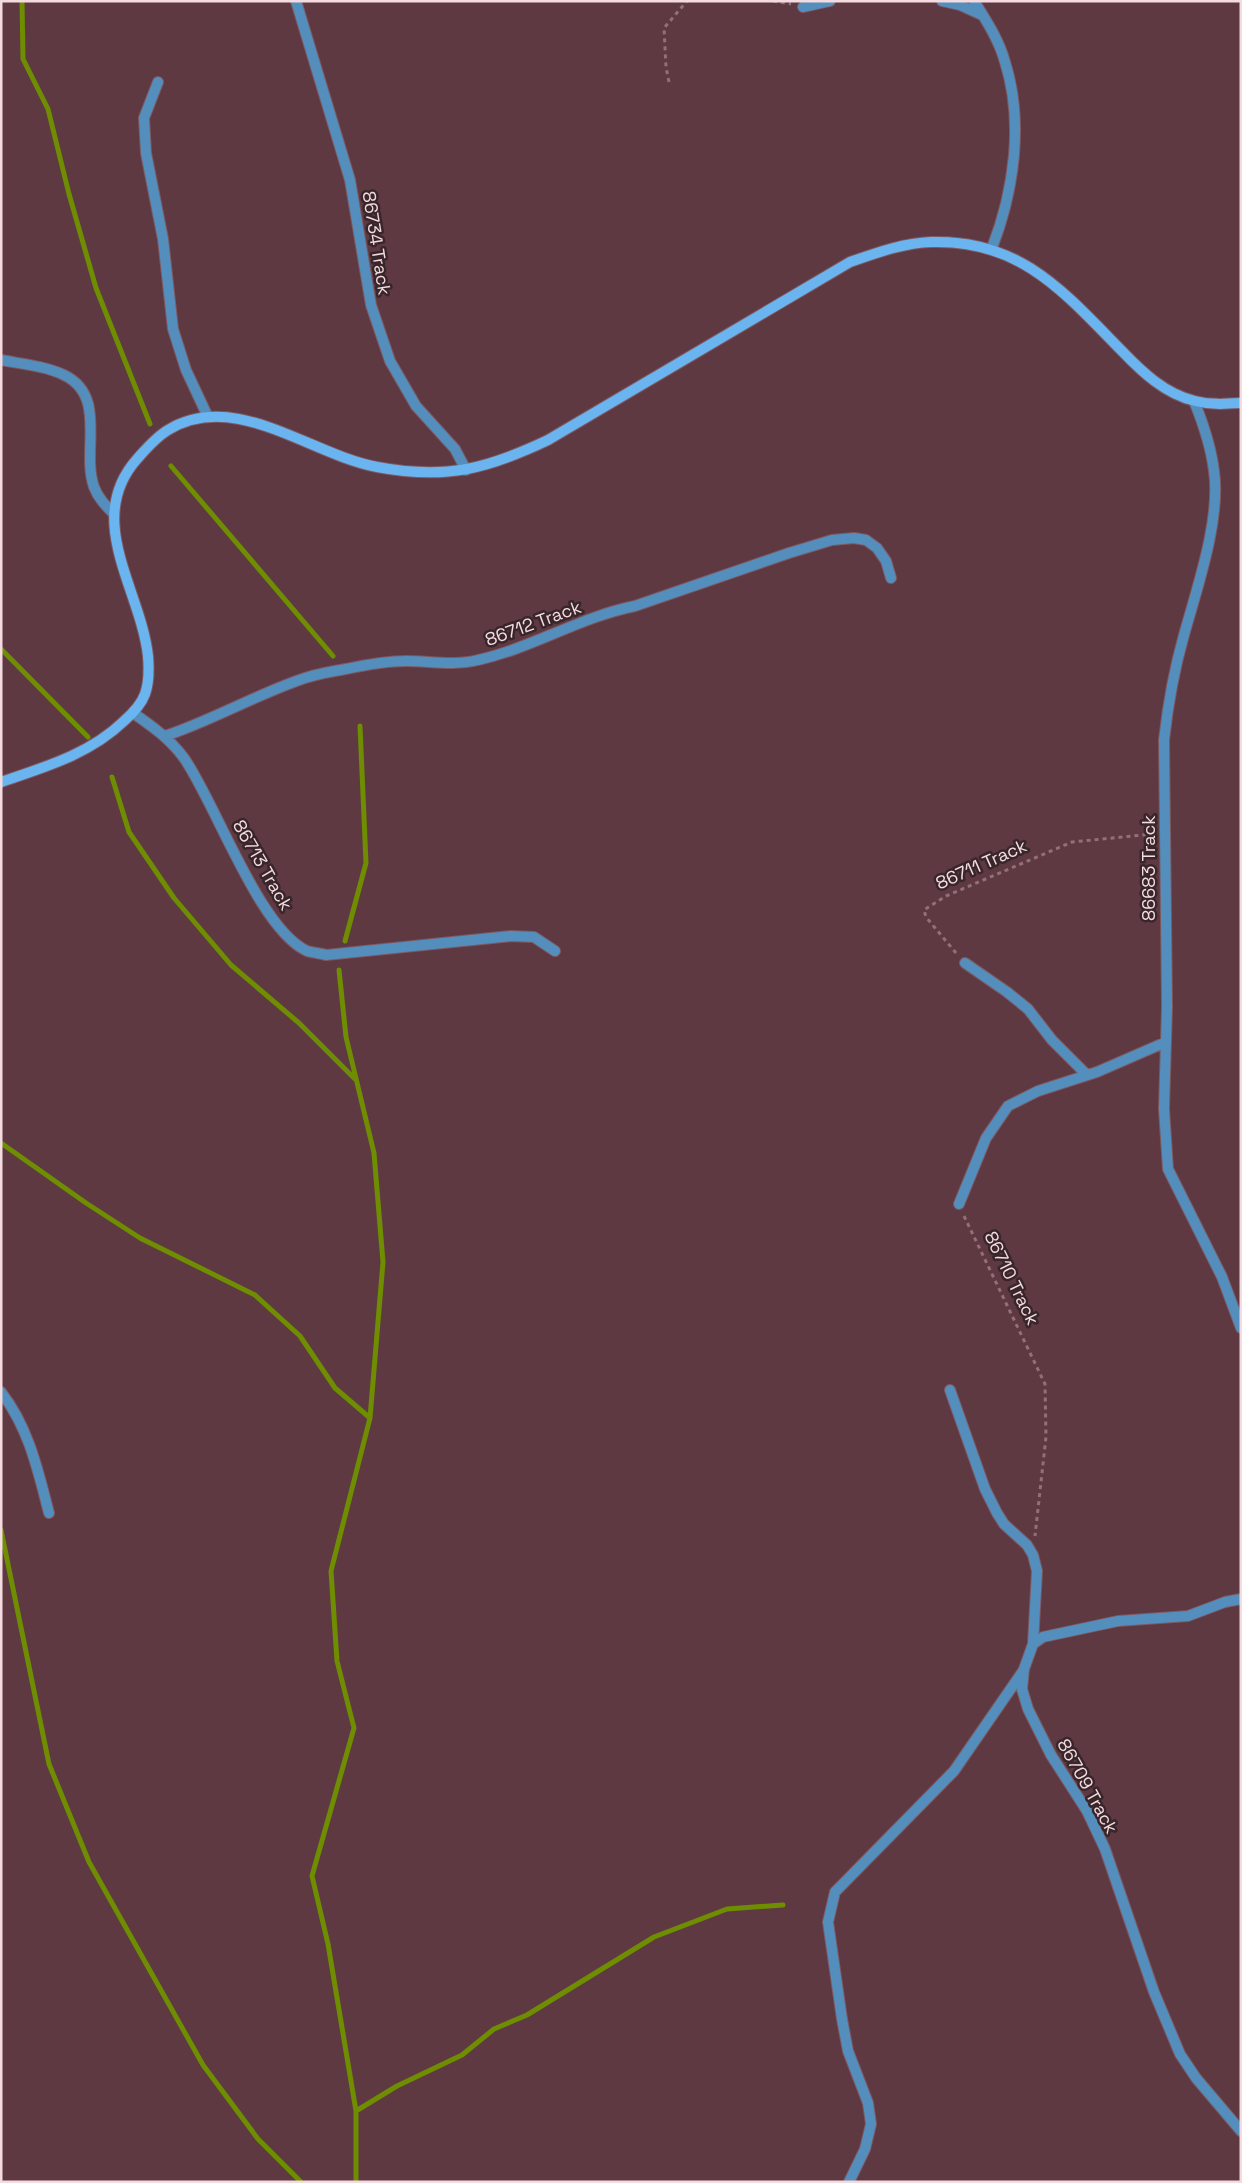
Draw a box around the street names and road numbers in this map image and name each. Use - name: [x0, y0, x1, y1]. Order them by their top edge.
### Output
- street label: 86734 Track: [357, 190, 397, 297]
- street label: 86712 Track: [482, 595, 585, 651]
- street label: 86683 Track: [1137, 815, 1160, 921]
- street label: 86713 Track: [228, 816, 298, 915]
- street label: 86711 Track: [932, 834, 1030, 894]
- street label: 86710 Track: [979, 1227, 1045, 1329]
- street label: 86709 Track: [1052, 1735, 1124, 1838]

